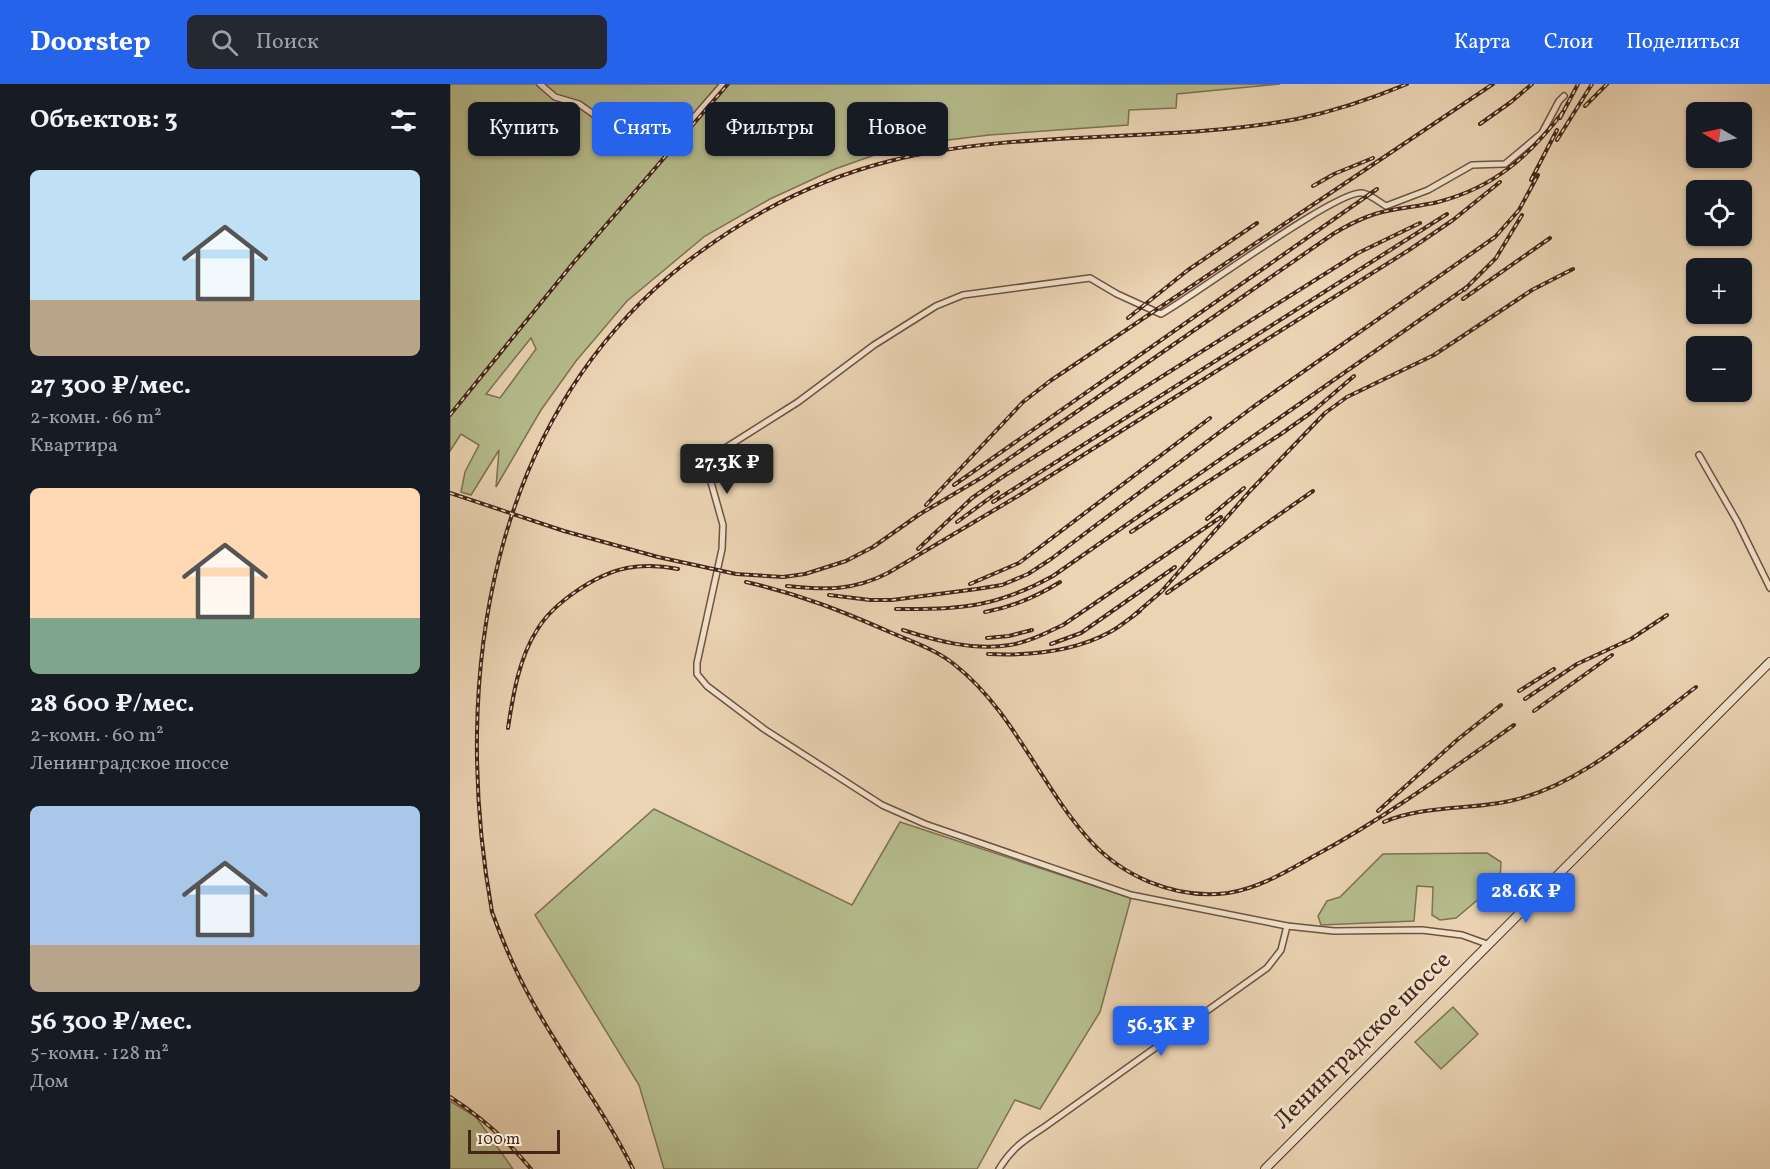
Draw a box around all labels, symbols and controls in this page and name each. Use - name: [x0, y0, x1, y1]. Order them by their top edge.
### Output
- search box: [187, 15, 607, 69]
- text: Doorstep: [30, 23, 151, 62]
- icon: search: [208, 26, 241, 59]
- text: Поиск: [256, 27, 319, 58]
- text: Карта: [1454, 28, 1511, 57]
- text: Слои: [1544, 28, 1593, 57]
- text: Поделиться: [1626, 28, 1740, 57]
- text: Объектов: 3: [30, 102, 178, 138]
- chip: Купить: [468, 102, 580, 156]
- chip: Снять: [592, 102, 693, 156]
- chip: Фильтры: [705, 102, 835, 156]
- chip: Новое: [847, 102, 948, 156]
- north arrow: [1686, 102, 1752, 168]
- map controls: [1686, 102, 1752, 402]
- icon: filters: [387, 104, 420, 137]
- button: locate: [1686, 180, 1752, 246]
- icon: home: [171, 209, 279, 317]
- button: +: [1686, 258, 1752, 324]
- button: −: [1686, 336, 1752, 402]
- text: 27 300 ₽/мес.: [30, 368, 191, 404]
- text: 2-комн. · 66 m²: [30, 404, 162, 432]
- text: Квартира: [30, 432, 118, 460]
- pin: 27.3K ₽: [672, 444, 782, 495]
- text: 27.3K ₽: [694, 449, 760, 477]
- icon: home: [171, 527, 279, 635]
- text: 28 600 ₽/мес.: [30, 686, 195, 722]
- text: 2-комн. · 60 m²: [30, 722, 164, 750]
- text: Ленинградское шоссе: [30, 750, 229, 778]
- icon: home: [171, 845, 279, 953]
- pin: 28.6K ₽: [1471, 873, 1581, 924]
- text: 28.6K ₽: [1491, 878, 1561, 906]
- street label: Ленинградское шоссе: [1267, 945, 1459, 1137]
- text: 56 300 ₽/мес.: [30, 1004, 192, 1040]
- pin: 56.3K ₽: [1106, 1006, 1216, 1057]
- text: 56.3K ₽: [1127, 1011, 1195, 1039]
- text: 5-комн. · 128 m²: [30, 1040, 169, 1068]
- text: Дом: [30, 1068, 69, 1096]
- scale bar: [468, 1127, 560, 1154]
- text: 100 m: [477, 1129, 520, 1151]

